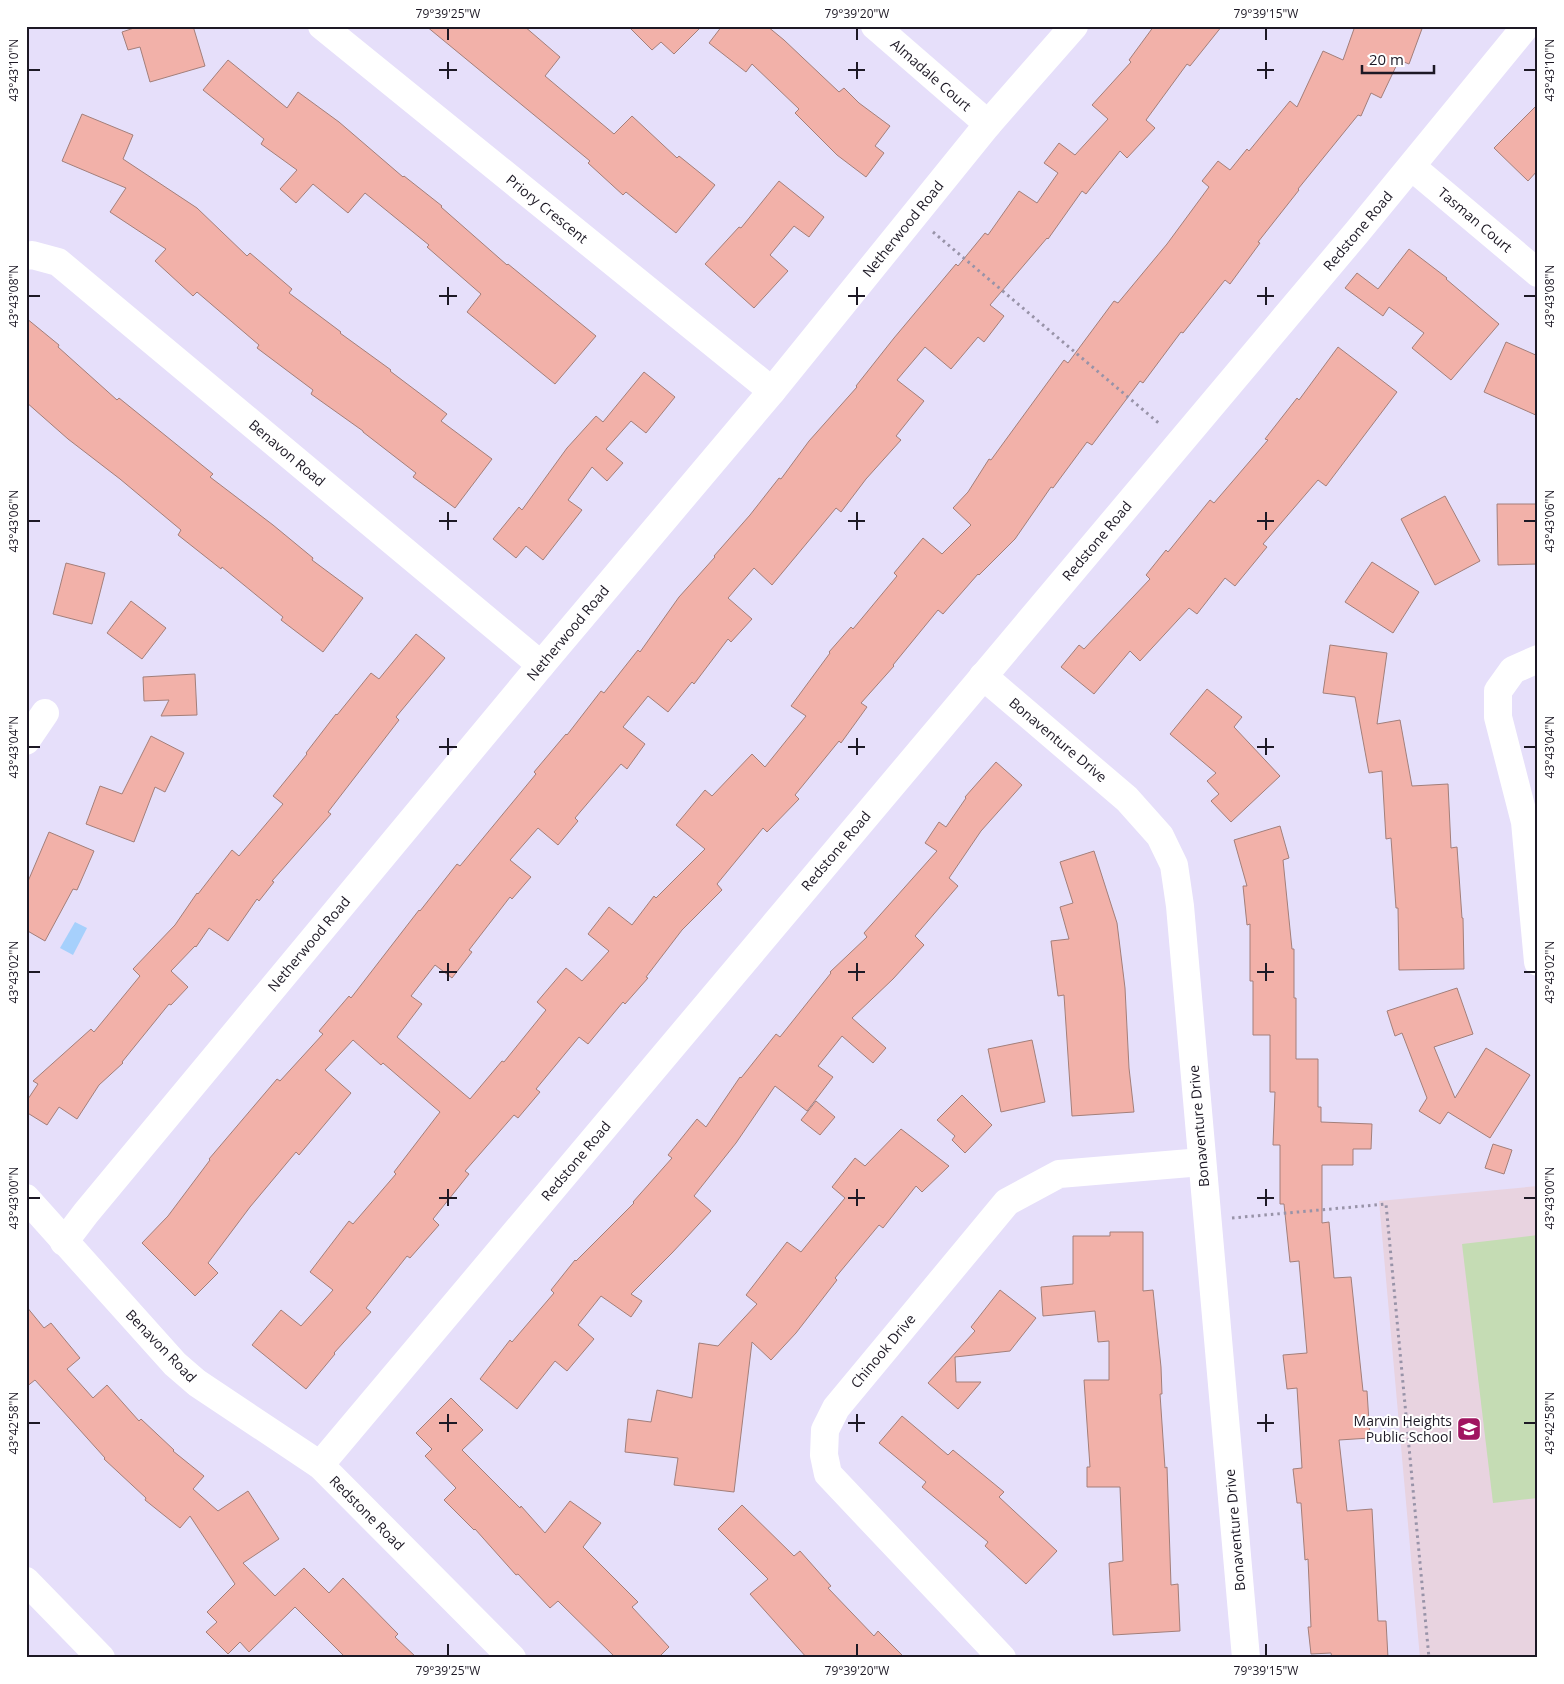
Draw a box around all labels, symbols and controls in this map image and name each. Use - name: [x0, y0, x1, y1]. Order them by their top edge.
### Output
- text: 79°39'25"W: [416, 5, 480, 22]
- text: 79°39'20"W: [825, 5, 889, 22]
- text: 79°39'15"W: [1234, 5, 1298, 22]
- street label: Almadale Court: [887, 34, 976, 115]
- text: 43°43'10"N: [5, 39, 22, 101]
- text: 43°43'10"N: [1541, 39, 1558, 101]
- scale bar: [1362, 42, 1434, 74]
- text: 20 m: [1369, 49, 1404, 69]
- street label: Priory Crescent: [503, 170, 592, 247]
- street label: Netherwood Road: [858, 177, 947, 281]
- street label: Tasman Court: [1434, 183, 1517, 256]
- street label: Redstone Road: [1319, 187, 1397, 275]
- text: 43°43'08"N: [5, 265, 22, 327]
- text: 43°43'08"N: [1541, 265, 1558, 327]
- street label: Benavon Road: [245, 415, 330, 490]
- text: 43°43'06"N: [5, 490, 22, 552]
- text: 43°43'06"N: [1541, 490, 1558, 552]
- street label: Redstone Road: [1058, 497, 1136, 585]
- street label: Netherwood Road: [522, 581, 613, 684]
- street label: Bonaventure Drive: [1005, 693, 1111, 786]
- text: 43°43'04"N: [5, 716, 22, 778]
- text: 43°43'04"N: [1541, 716, 1558, 778]
- street label: Redstone Road: [797, 807, 875, 895]
- street label: Netherwood Road: [263, 892, 354, 995]
- text: 43°43'02"N: [5, 941, 22, 1003]
- text: 43°43'02"N: [1541, 941, 1558, 1003]
- street label: Bonaventure Drive: [1184, 1064, 1213, 1188]
- street label: Redstone Road: [537, 1117, 615, 1205]
- text: 43°43'00"N: [5, 1167, 22, 1229]
- text: 43°43'00"N: [1541, 1167, 1558, 1229]
- street label: Benavon Road: [122, 1305, 201, 1386]
- street label: Chinook Drive: [846, 1309, 919, 1392]
- text: 43°42'58"N: [5, 1392, 22, 1454]
- text: 43°42'58"N: [1541, 1392, 1558, 1454]
- place label: Marvin Heights Public School: [1354, 1411, 1452, 1446]
- school or university icon: Marvin Heights Public School: [1456, 1416, 1482, 1442]
- street label: Bonaventure Drive: [1220, 1468, 1249, 1592]
- street label: Redstone Road: [326, 1471, 409, 1554]
- text: 79°39'25"W: [416, 1662, 480, 1679]
- text: 79°39'20"W: [825, 1662, 889, 1679]
- text: 79°39'15"W: [1234, 1662, 1298, 1679]

